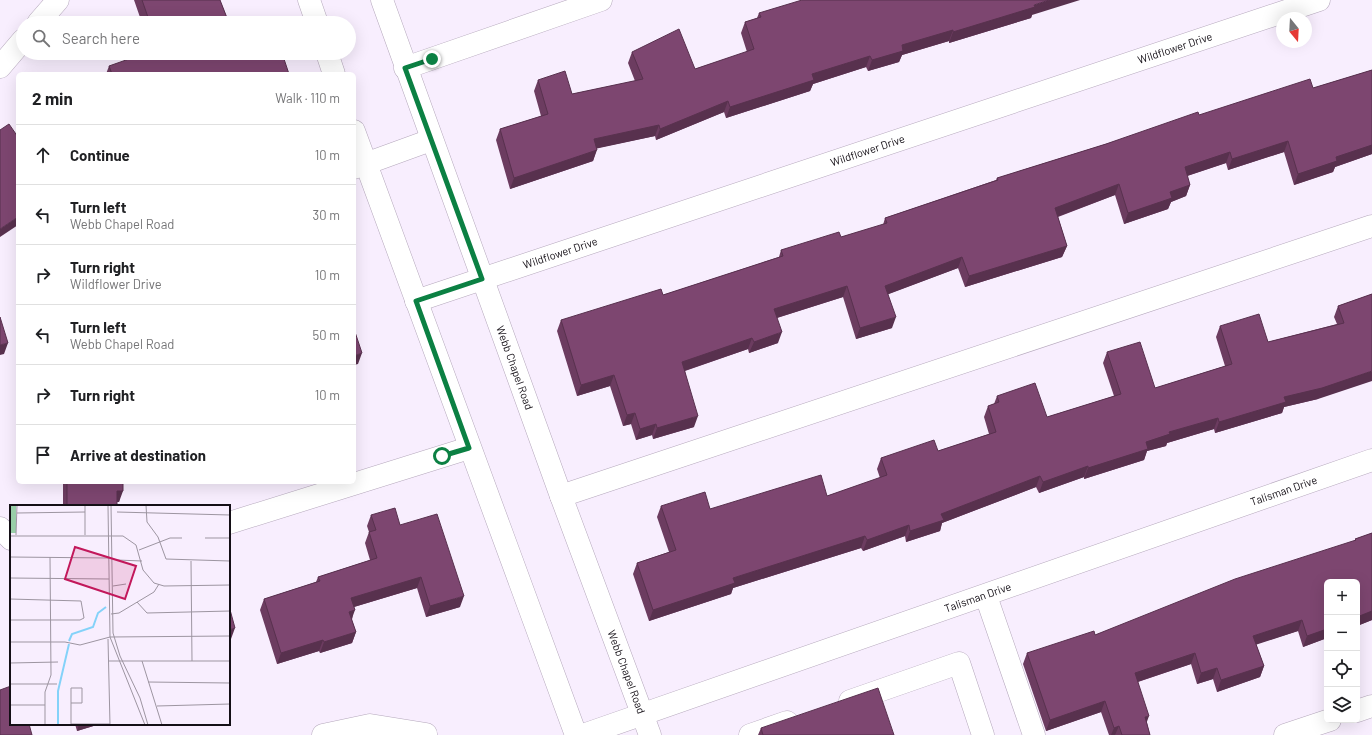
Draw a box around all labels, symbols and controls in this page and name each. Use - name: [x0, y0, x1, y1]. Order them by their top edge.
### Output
- north arrow: [1276, 12, 1312, 48]
- search box: [16, 16, 356, 60]
- icon: search: [30, 27, 52, 49]
- text: Search here: [62, 29, 140, 47]
- street label: Wildflower Drive: [1136, 29, 1214, 66]
- route end: [423, 50, 441, 68]
- text: 2 min: [32, 88, 73, 108]
- text: Walk · 110 m: [275, 90, 340, 106]
- street label: Wildflower Drive: [829, 132, 906, 168]
- icon: ahead: [32, 144, 54, 166]
- text: Continue: [70, 146, 130, 164]
- text: 10 m: [315, 147, 340, 163]
- text: Turn left: [70, 198, 126, 216]
- icon: left: [32, 204, 54, 226]
- text: 30 m: [313, 207, 340, 223]
- text: Webb Chapel Road: [70, 216, 174, 232]
- street label: Wildflower Drive: [521, 234, 599, 271]
- text: Turn right: [70, 258, 135, 276]
- icon: right: [32, 264, 54, 286]
- text: 10 m: [315, 267, 340, 283]
- text: Wildflower Drive: [70, 276, 162, 292]
- text: Turn left: [70, 318, 126, 336]
- icon: left: [32, 324, 54, 346]
- street label: Webb Chapel Road: [494, 324, 536, 411]
- text: 50 m: [313, 327, 340, 343]
- text: Webb Chapel Road: [70, 336, 174, 352]
- icon: right: [32, 384, 54, 406]
- text: Turn right: [70, 386, 135, 404]
- text: 10 m: [315, 387, 340, 403]
- icon: arrive: [32, 444, 54, 466]
- text: Arrive at destination: [70, 446, 206, 464]
- route start: [433, 447, 451, 465]
- street label: Talisman Drive: [1248, 473, 1319, 508]
- inset map: [10, 505, 230, 725]
- street label: Talisman Drive: [942, 579, 1013, 615]
- map controls: [1324, 579, 1360, 723]
- button: +: [1324, 579, 1360, 615]
- button: −: [1324, 615, 1360, 651]
- street label: Webb Chapel Road: [605, 628, 648, 715]
- button: locate: [1324, 651, 1360, 687]
- button: layers: [1324, 687, 1360, 723]

